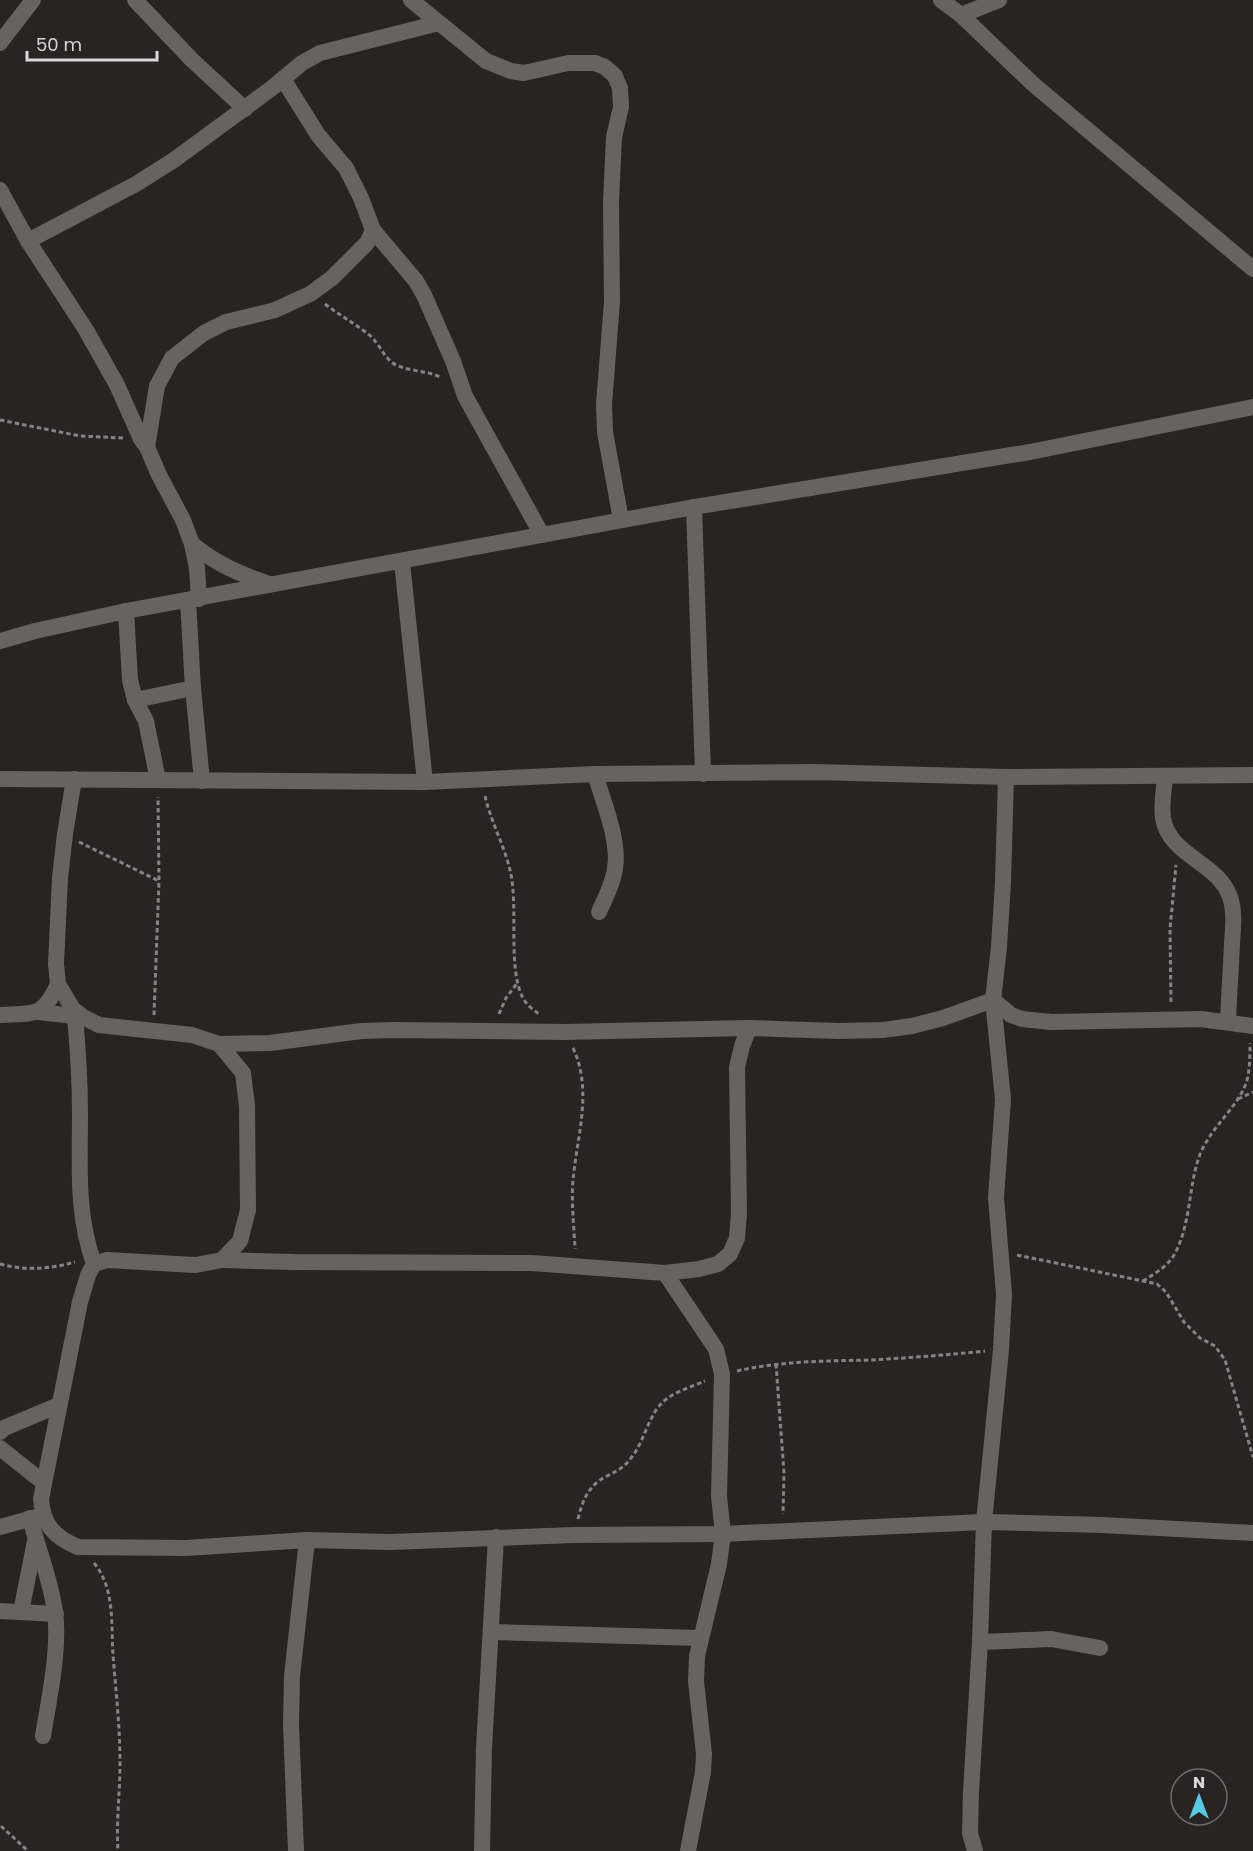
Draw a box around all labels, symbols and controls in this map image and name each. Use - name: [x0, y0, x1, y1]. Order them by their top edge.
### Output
- scale bar: [27, 24, 158, 62]
- text: 50 m: [36, 32, 82, 57]
- north arrow: [1169, 1767, 1229, 1827]
- text: N: [1193, 1771, 1205, 1794]

